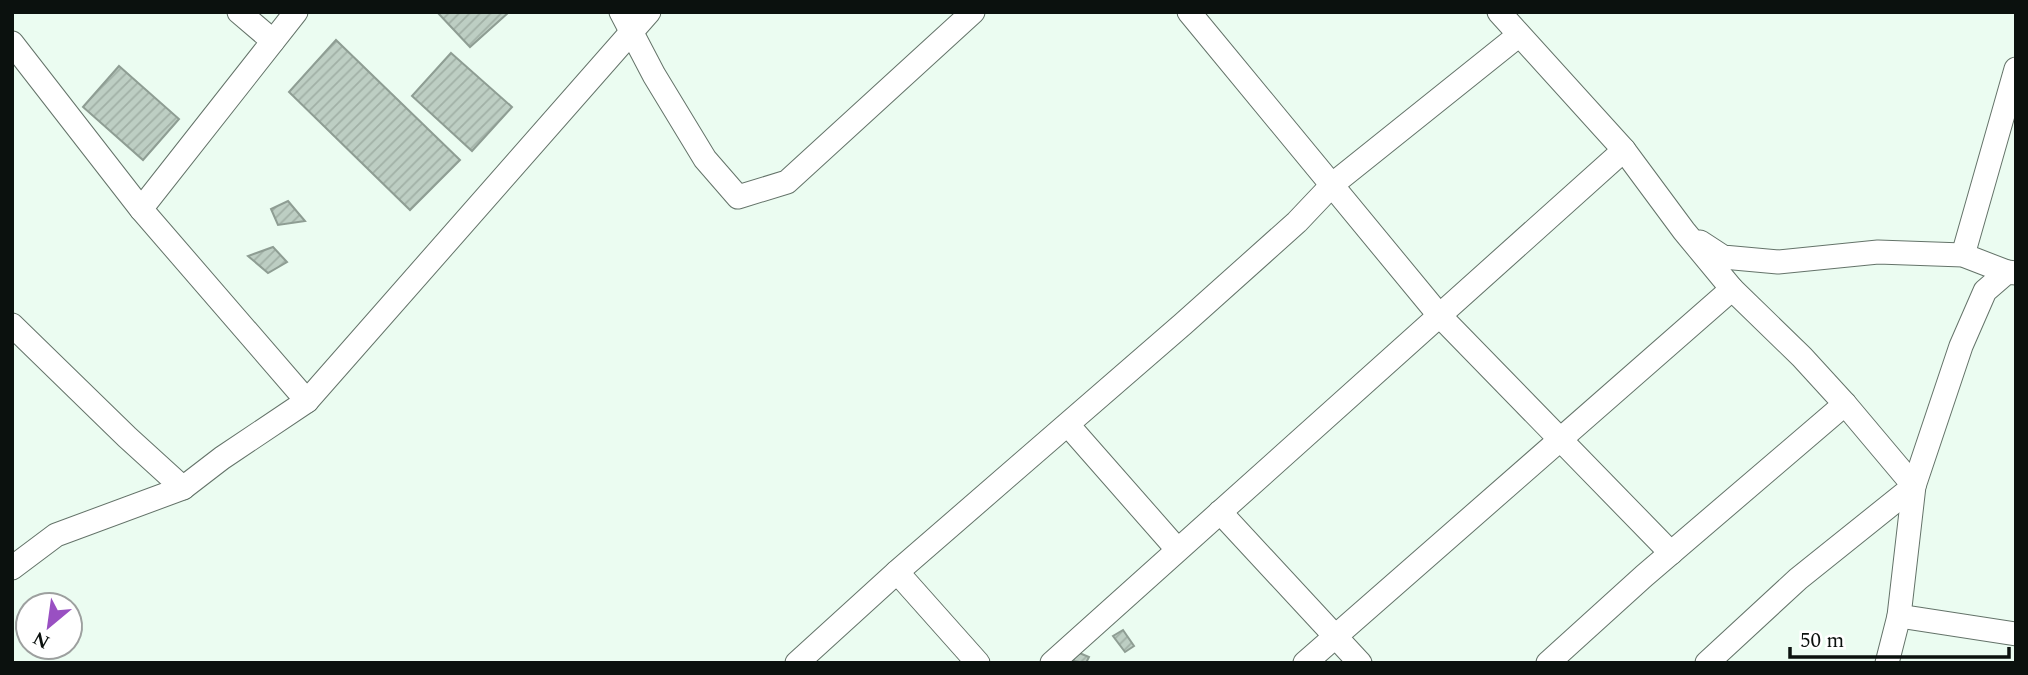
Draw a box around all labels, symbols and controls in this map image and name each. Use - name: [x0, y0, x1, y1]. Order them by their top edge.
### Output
- north arrow: [14, 591, 84, 661]
- scale bar: [1790, 616, 2009, 660]
- text: N: [28, 623, 55, 656]
- text: 50 m: [1800, 625, 1844, 657]

